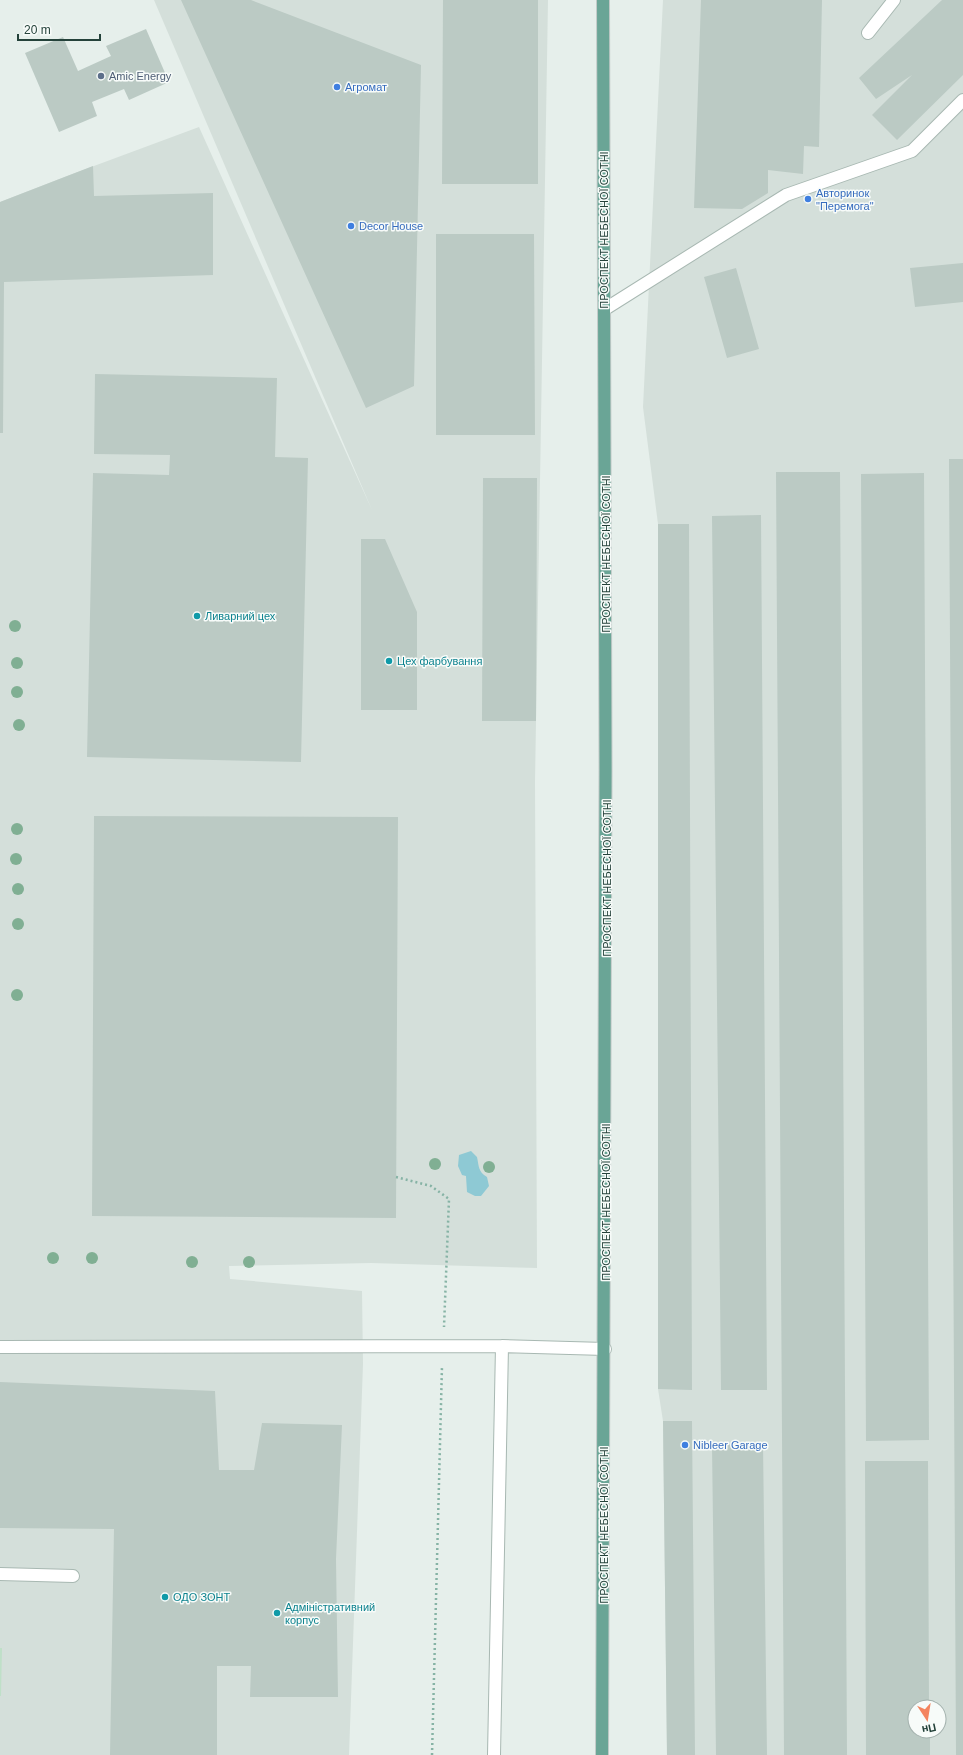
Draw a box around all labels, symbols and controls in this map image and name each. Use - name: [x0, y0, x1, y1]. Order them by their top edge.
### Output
- scale bar: [18, 16, 100, 42]
- text: 20 m: [24, 23, 51, 37]
- place label: Amic Energy: [109, 70, 172, 82]
- marker: Amic Energy: [96, 71, 106, 81]
- place label: Агромат: [345, 81, 387, 93]
- marker: Агромат: [332, 82, 342, 92]
- street label: ПРОСПЕКТ НЕБЕСНОЇ СОТНІ: [598, 151, 610, 309]
- place label: Авторинок "Перемога": [816, 187, 874, 212]
- marker: Авторинок "Перемога": [803, 194, 813, 204]
- place label: Decor House: [359, 220, 423, 232]
- marker: Decor House: [346, 221, 356, 231]
- street label: ПРОСПЕКТ НЕБЕСНОЇ СОТНІ: [600, 475, 612, 633]
- place label: Ливарний цех: [205, 610, 276, 622]
- marker: Ливарний цех: [192, 611, 202, 621]
- place label: Цех фарбування: [397, 655, 482, 667]
- marker: Цех фарбування: [384, 656, 394, 666]
- street label: ПРОСПЕКТ НЕБЕСНОЇ СОТНІ: [601, 799, 613, 957]
- street label: ПРОСПЕКТ НЕБЕСНОЇ СОТНІ: [600, 1123, 612, 1281]
- place label: Nibleer Garage: [693, 1439, 768, 1451]
- marker: Nibleer Garage: [680, 1440, 690, 1450]
- street label: ПРОСПЕКТ НЕБЕСНОЇ СОТНІ: [598, 1446, 610, 1604]
- place label: ОДО ЗОНТ: [173, 1591, 230, 1603]
- marker: ОДО ЗОНТ: [160, 1592, 170, 1602]
- place label: Адміністративний корпус: [285, 1601, 375, 1626]
- marker: Адміністративний корпус: [272, 1608, 282, 1618]
- north arrow: [907, 1699, 947, 1739]
- text: Пн: [921, 1721, 937, 1736]

